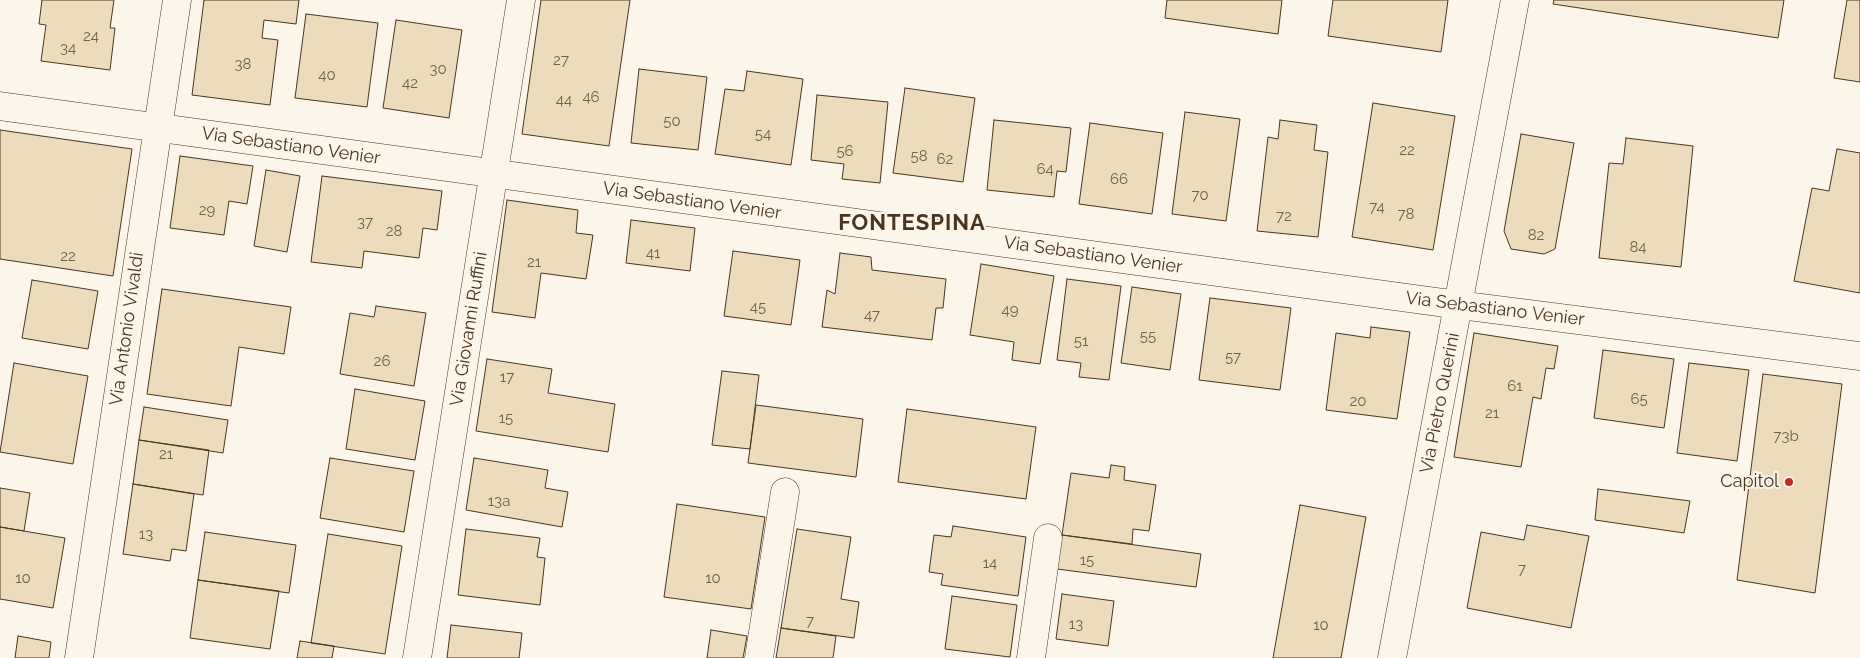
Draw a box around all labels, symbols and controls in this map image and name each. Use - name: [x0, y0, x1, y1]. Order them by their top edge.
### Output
- house number: 24: [83, 27, 99, 45]
- house number: 34: [60, 39, 76, 57]
- house number: 27: [553, 51, 569, 69]
- house number: 38: [235, 55, 251, 73]
- house number: 30: [429, 60, 447, 78]
- house number: 40: [318, 66, 336, 84]
- house number: 42: [402, 74, 418, 92]
- house number: 46: [582, 88, 600, 106]
- house number: 44: [556, 91, 572, 109]
- house number: 50: [663, 112, 681, 130]
- street label: Via Sebastiano Venier: [200, 123, 382, 169]
- house number: 54: [755, 125, 771, 143]
- house number: 22: [1399, 141, 1415, 159]
- house number: 56: [836, 142, 854, 160]
- house number: 58: [910, 147, 928, 165]
- house number: 62: [937, 150, 953, 168]
- house number: 64: [1036, 160, 1054, 178]
- house number: 66: [1110, 170, 1128, 188]
- street label: Via Sebastiano Venier: [601, 178, 783, 224]
- house number: 70: [1191, 186, 1209, 204]
- house number: 74: [1369, 198, 1385, 216]
- house number: 29: [199, 201, 215, 219]
- house number: 78: [1398, 205, 1414, 223]
- house number: 72: [1276, 207, 1292, 225]
- district label: FONTESPINA: [837, 210, 987, 236]
- house number: 37: [357, 213, 373, 231]
- house number: 28: [386, 222, 402, 240]
- house number: 82: [1528, 226, 1544, 244]
- street label: Via Sebastiano Venier: [1002, 232, 1184, 278]
- house number: 84: [1629, 238, 1647, 256]
- house number: 41: [646, 244, 660, 262]
- house number: 22: [60, 247, 76, 265]
- street label: Via Giovanni Ruffini: [446, 250, 492, 408]
- street label: Via Antonio Vivaldi: [106, 251, 148, 407]
- house number: 21: [527, 253, 541, 271]
- street label: Via Sebastiano Venier: [1404, 287, 1586, 331]
- house number: 45: [750, 298, 766, 316]
- house number: 49: [1002, 301, 1018, 319]
- house number: 47: [864, 306, 880, 324]
- house number: 55: [1140, 327, 1156, 345]
- street label: Via Pietro Querini: [1416, 331, 1464, 475]
- house number: 51: [1074, 332, 1088, 350]
- house number: 57: [1225, 348, 1241, 366]
- house number: 26: [374, 352, 390, 370]
- house number: 17: [500, 368, 514, 386]
- house number: 61: [1507, 377, 1523, 395]
- house number: 65: [1630, 390, 1648, 408]
- house number: 20: [1350, 392, 1366, 410]
- house number: 21: [1485, 404, 1499, 422]
- house number: 15: [499, 409, 513, 427]
- house number: 73b: [1773, 427, 1799, 445]
- house number: 21: [159, 445, 173, 463]
- place label: Capitol: [1720, 471, 1779, 493]
- marker: Capitol: [1783, 476, 1795, 488]
- house number: 13a: [488, 492, 510, 510]
- house number: 13: [139, 525, 153, 543]
- house number: 15: [1080, 551, 1094, 569]
- house number: 14: [983, 554, 997, 572]
- house number: 7: [1518, 560, 1526, 578]
- house number: 10: [15, 569, 31, 587]
- house number: 10: [705, 569, 721, 587]
- house number: 7: [806, 612, 814, 630]
- house number: 13: [1069, 615, 1083, 633]
- house number: 10: [1313, 616, 1329, 634]

